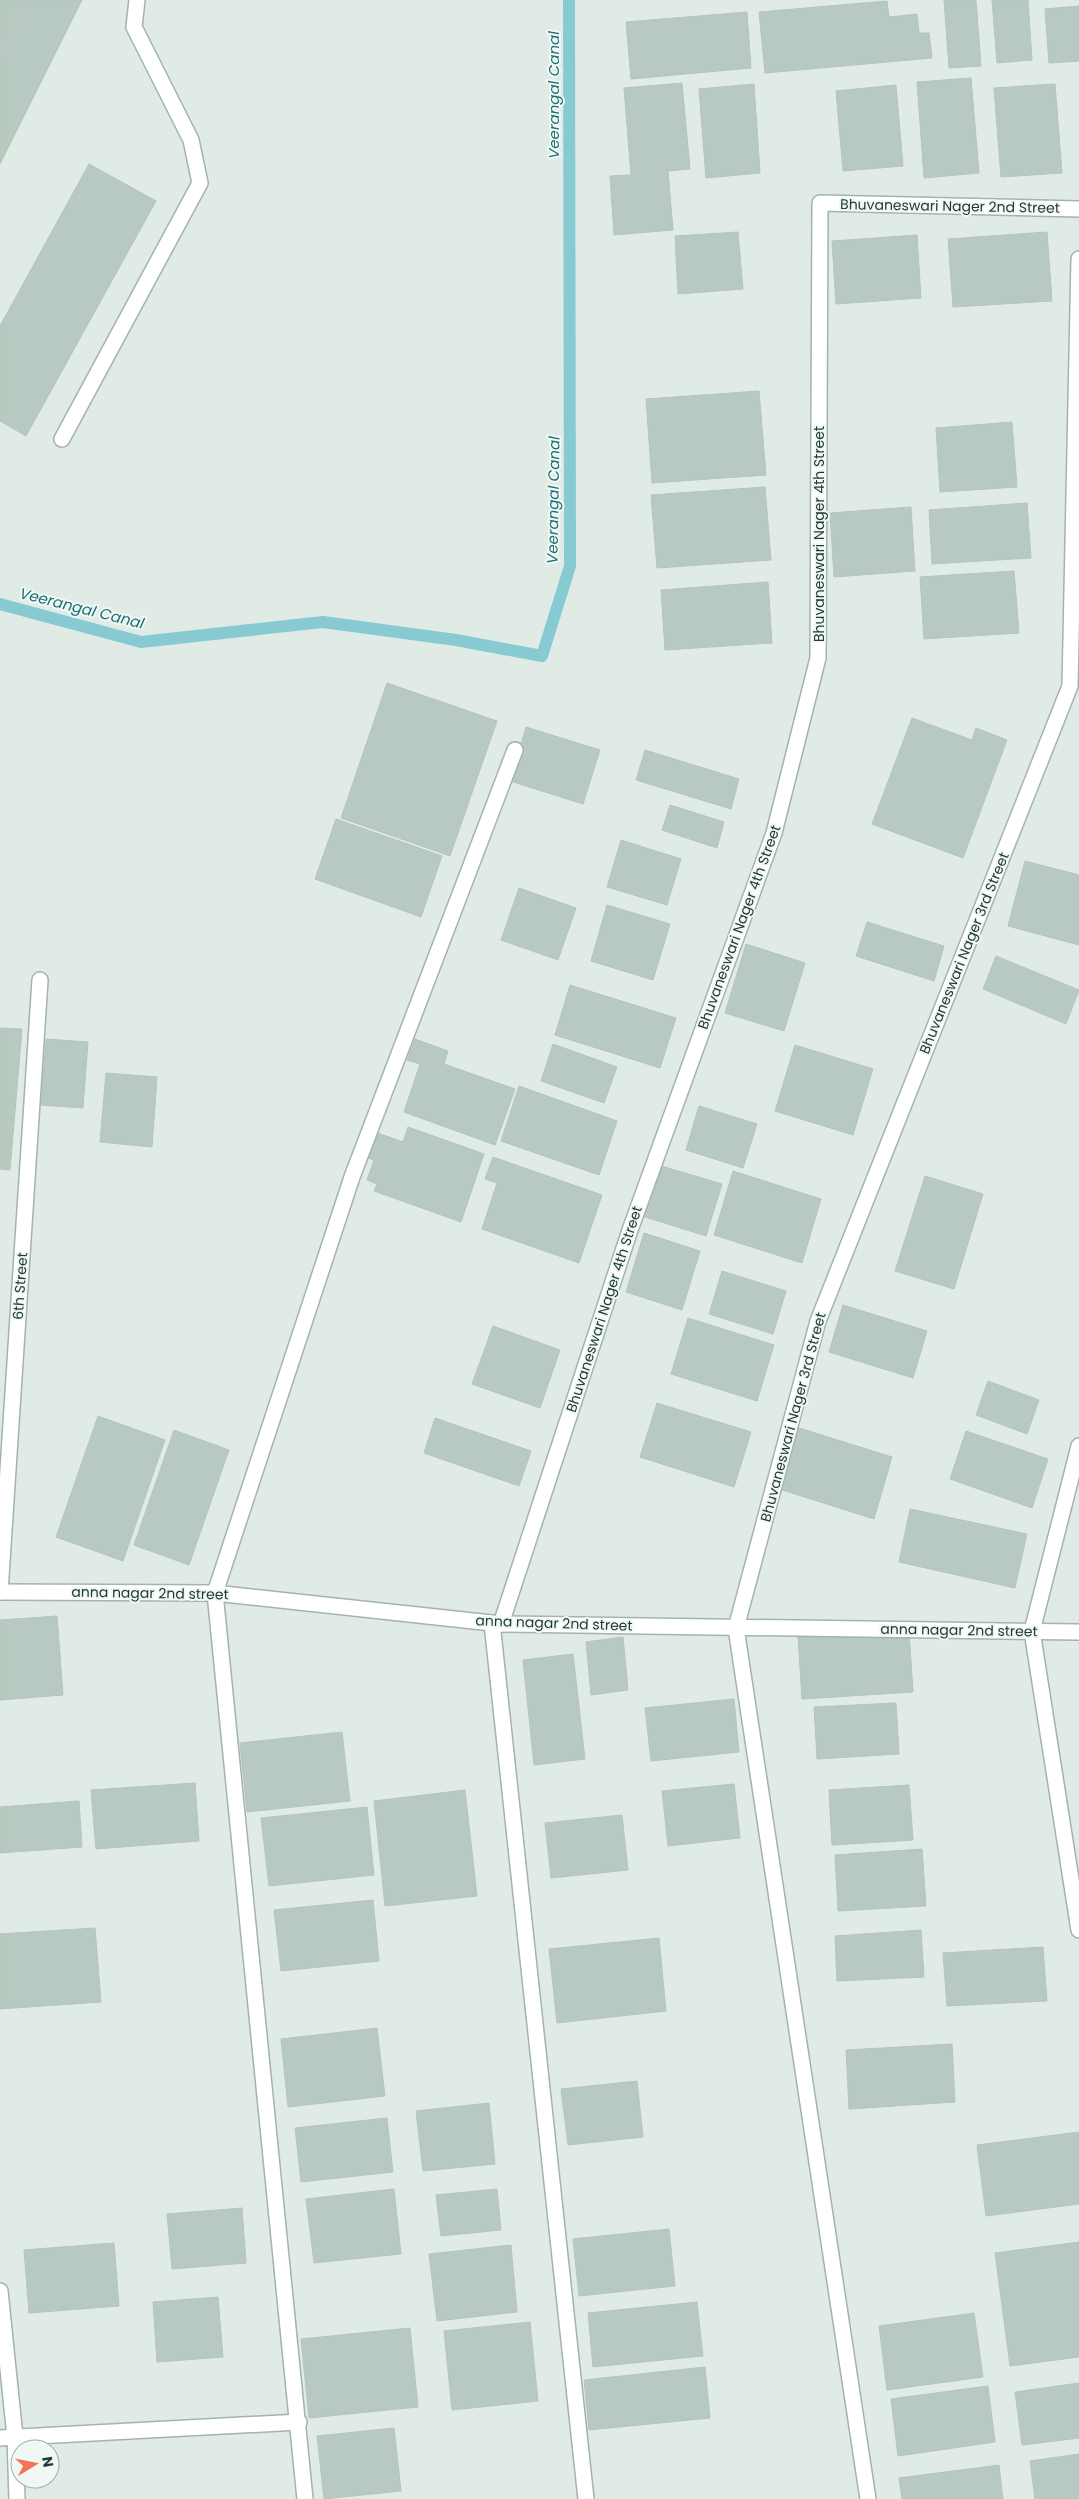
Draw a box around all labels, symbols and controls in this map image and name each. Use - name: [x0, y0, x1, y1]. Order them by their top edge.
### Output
- water label: Veerangal Canal: [543, 31, 564, 159]
- street label: Bhuvaneswari Nager 2nd Street: [840, 194, 1060, 218]
- street label: Bhuvaneswari Nager 4th Street: [809, 426, 829, 642]
- water label: Veerangal Canal: [541, 436, 565, 564]
- water label: Veerangal Canal: [18, 582, 147, 634]
- street label: Bhuvaneswari Nager 4th Street: [693, 822, 785, 1032]
- street label: Bhuvaneswari Nager 3rd Street: [914, 849, 1014, 1057]
- street label: Bhuvaneswari Nager 4th Street: [561, 1203, 647, 1415]
- street label: 6th Street: [8, 1252, 32, 1320]
- street label: Bhuvaneswari Nager 3rd Street: [755, 1310, 831, 1524]
- street label: anna nagar 2nd street: [71, 1582, 229, 1604]
- street label: anna nagar 2nd street: [475, 1610, 633, 1636]
- street label: anna nagar 2nd street: [880, 1619, 1038, 1641]
- north arrow: [10, 2439, 60, 2489]
- text: N: [37, 2455, 59, 2469]

